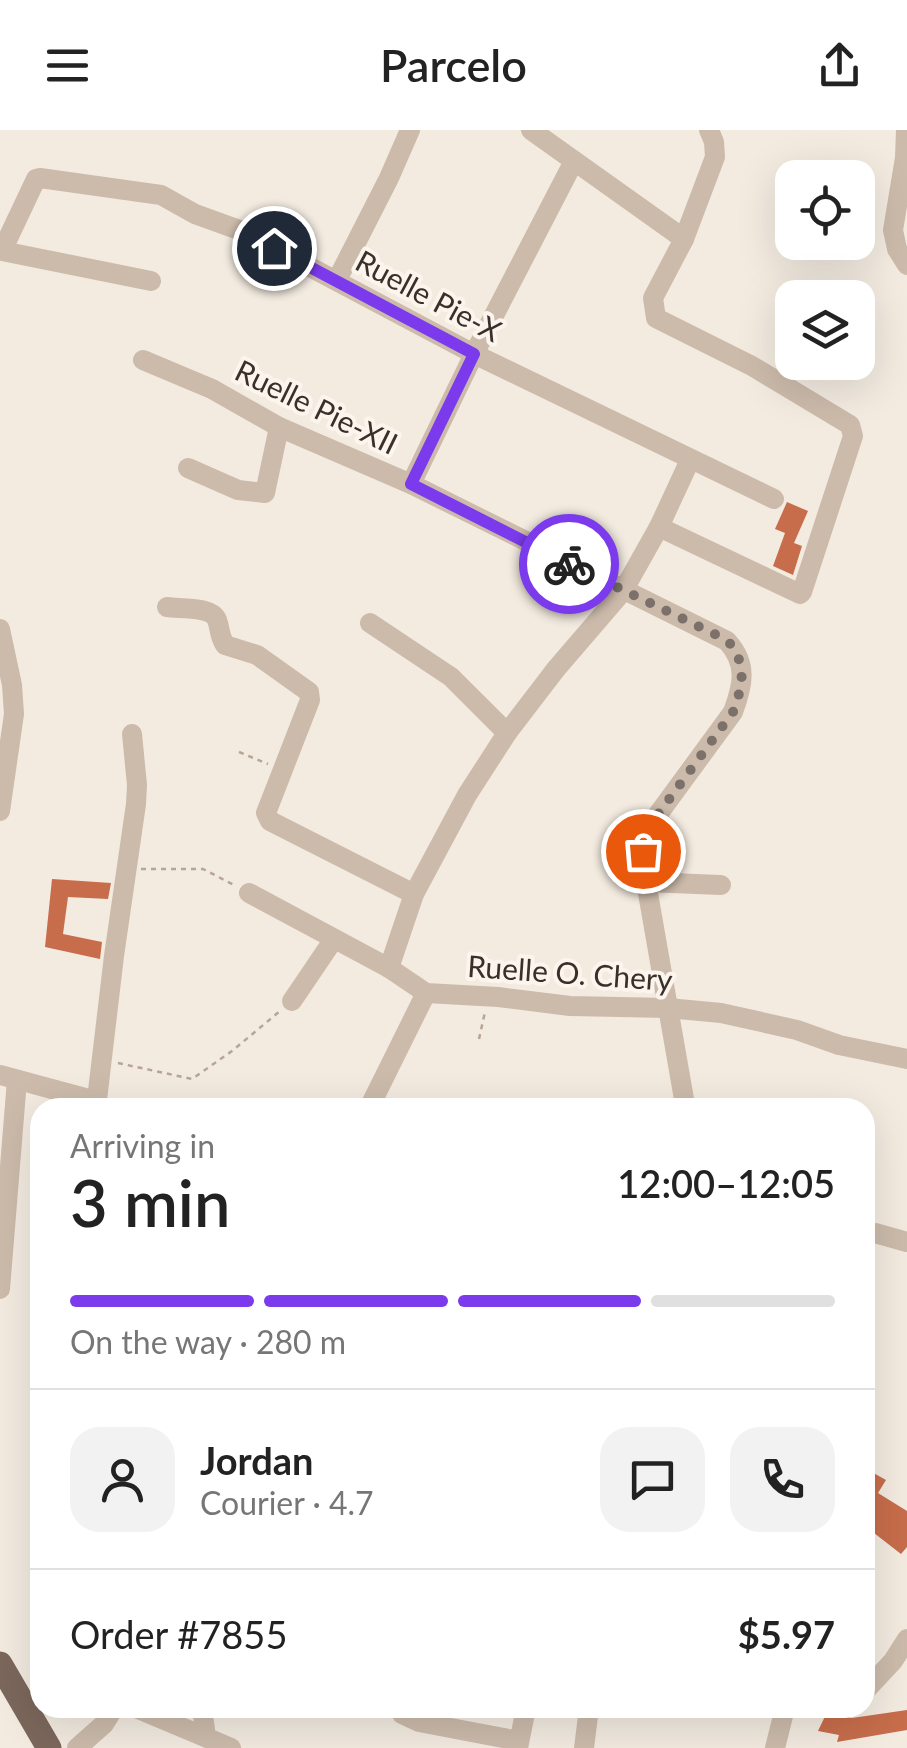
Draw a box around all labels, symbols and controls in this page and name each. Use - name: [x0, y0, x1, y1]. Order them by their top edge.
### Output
- icon: menu: [40, 38, 95, 93]
- text: Parcelo: [380, 38, 527, 92]
- icon: share: [812, 38, 867, 93]
- map controls: [775, 160, 875, 380]
- button: locate: [775, 160, 875, 260]
- pin: [232, 206, 317, 291]
- icon: home: [247, 221, 302, 276]
- street label: Ruelle Pie-X: [350, 242, 508, 349]
- button: layers: [775, 280, 875, 380]
- street label: Ruelle Pie-XII: [230, 351, 404, 461]
- courier: [519, 514, 619, 614]
- icon: bike: [542, 537, 597, 592]
- pin: [601, 809, 686, 894]
- icon: bag: [616, 824, 671, 879]
- street label: Ruelle O. Chery: [466, 947, 674, 997]
- text: Arriving in: [70, 1126, 215, 1165]
- text: 12:00–12:05: [617, 1160, 835, 1206]
- text: 3 min: [70, 1163, 230, 1241]
- text: On the way · 280 m: [70, 1322, 346, 1361]
- button: person: [70, 1427, 175, 1532]
- button: chat: [600, 1427, 705, 1532]
- button: phone: [730, 1427, 835, 1532]
- text: Jordan: [200, 1437, 313, 1483]
- text: Courier · 4.7: [200, 1483, 374, 1522]
- text: Order #7855: [70, 1611, 287, 1657]
- text: $5.97: [738, 1611, 835, 1657]

